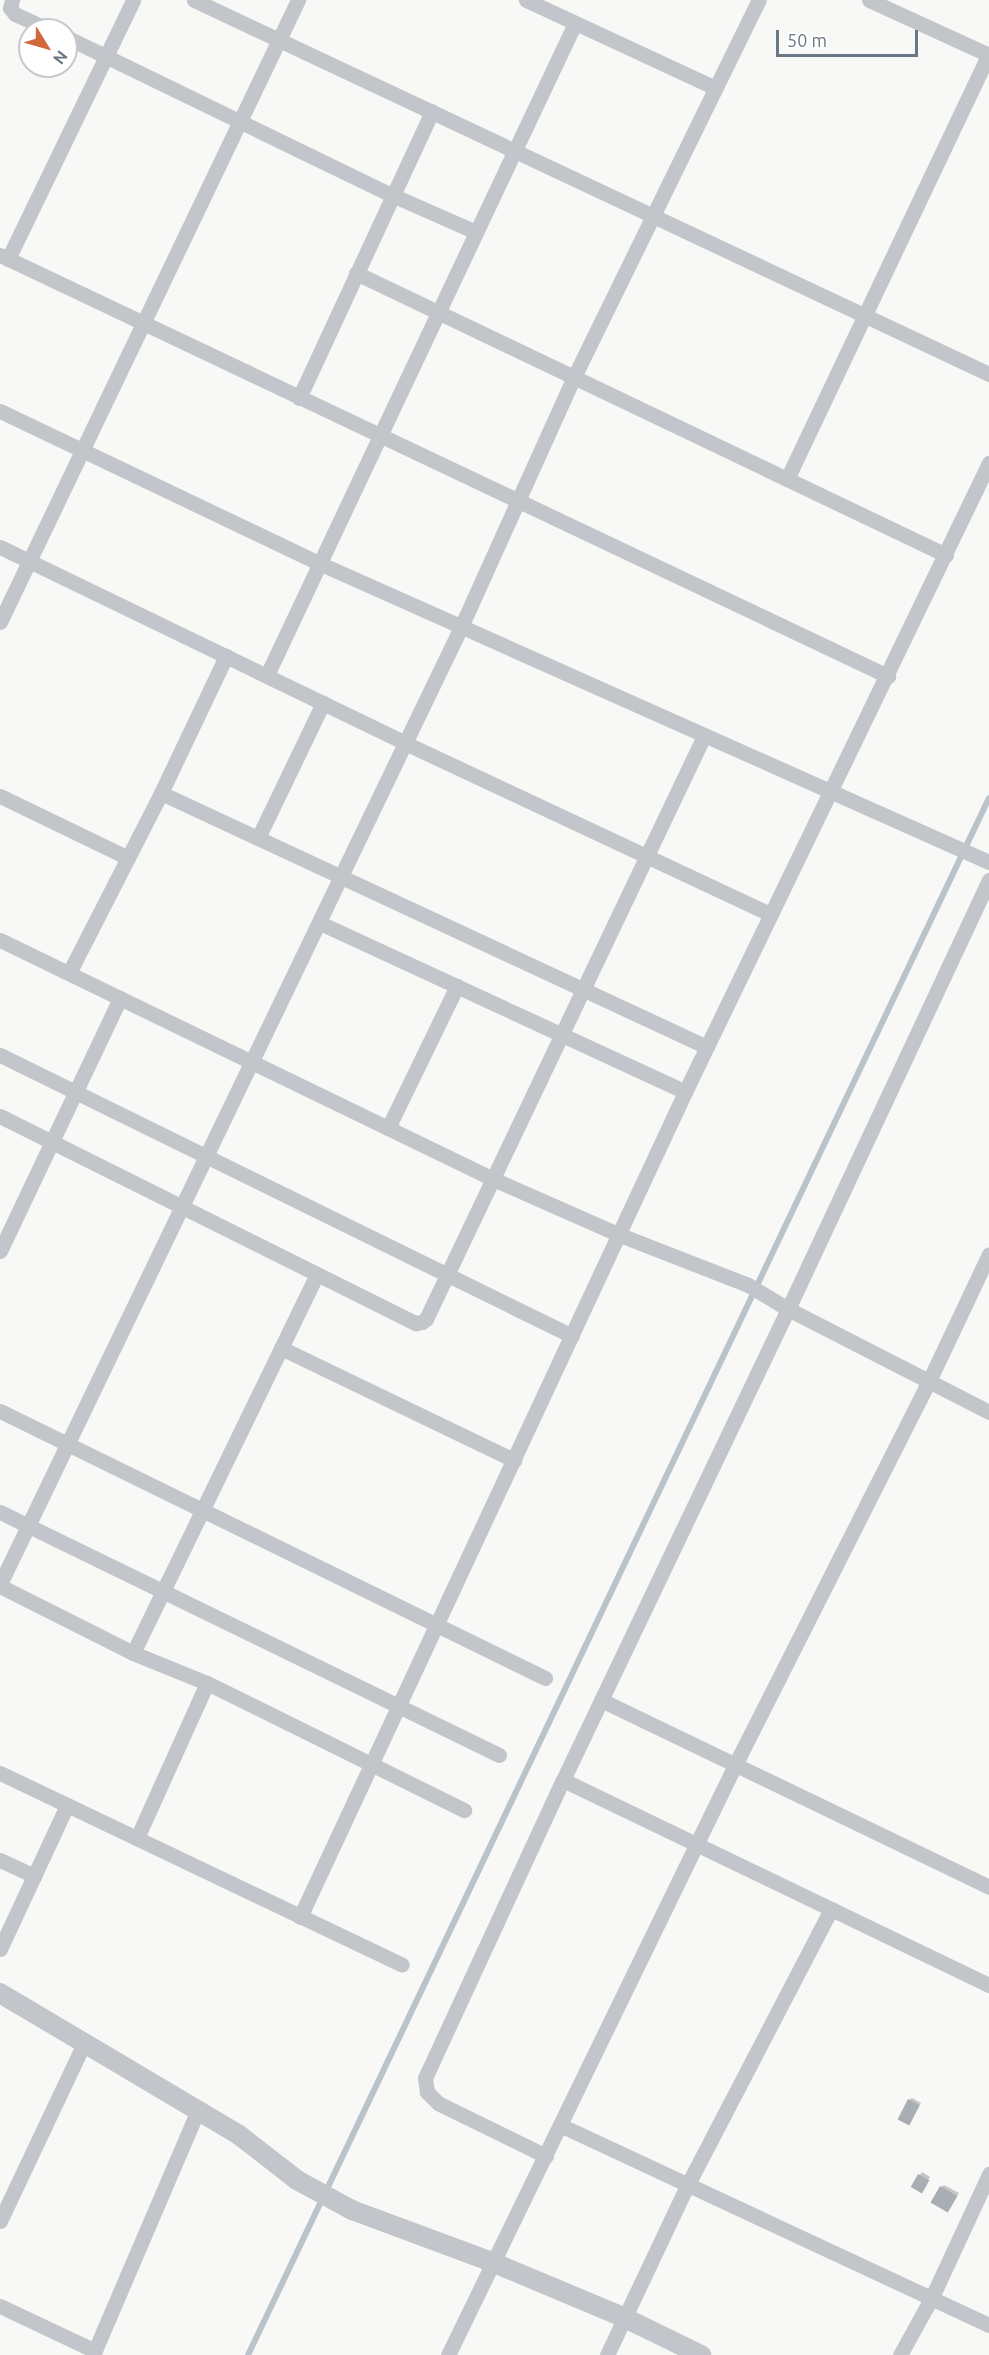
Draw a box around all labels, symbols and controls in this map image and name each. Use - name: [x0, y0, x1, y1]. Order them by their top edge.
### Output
- north arrow: [18, 18, 78, 78]
- scale bar: [779, 18, 922, 56]
- text: 50 m: [787, 30, 827, 50]
- text: N: [50, 47, 72, 68]

